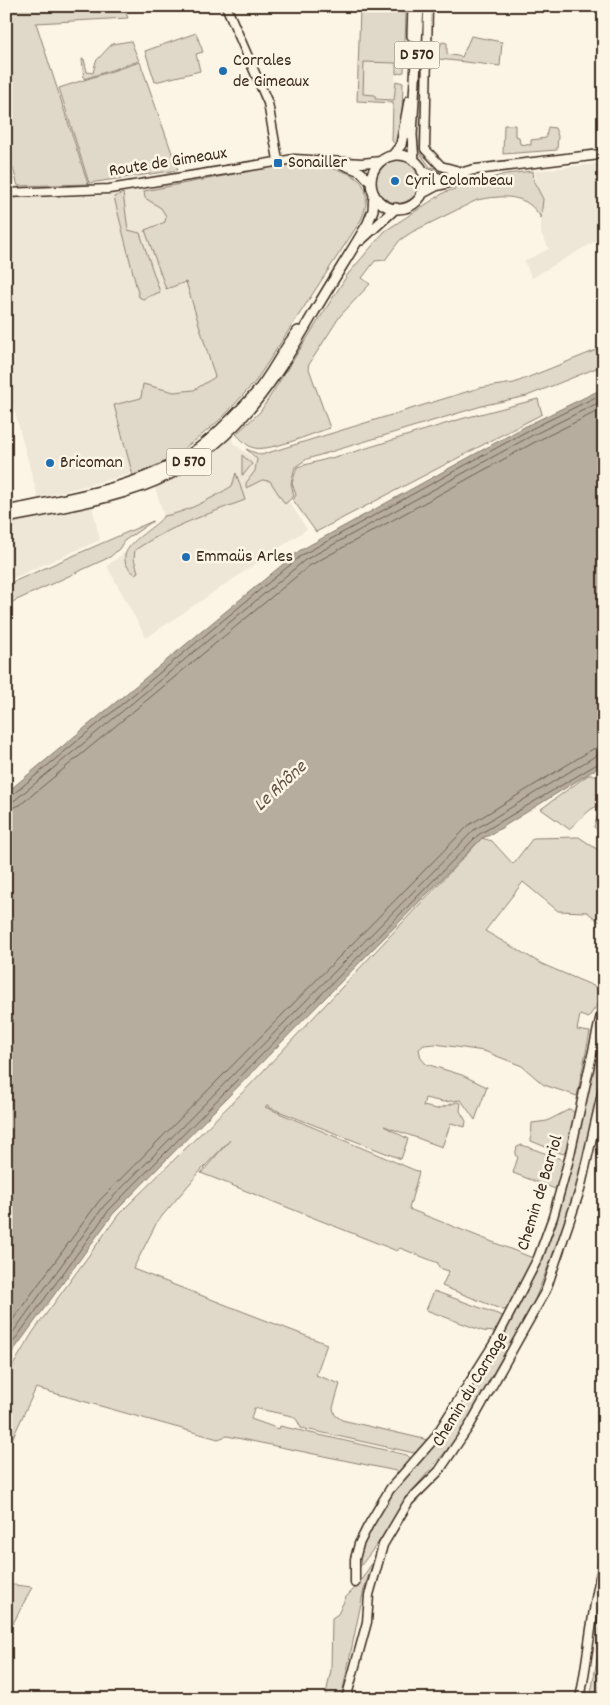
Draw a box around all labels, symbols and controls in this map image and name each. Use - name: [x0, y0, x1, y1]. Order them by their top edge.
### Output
- road number: D 570: [394, 42, 440, 68]
- place label: Corrales de Gimeaux: [233, 49, 309, 95]
- marker: Corrales de Gimeaux: [217, 65, 229, 77]
- street label: Route de Gimeaux: [107, 141, 229, 185]
- place label: Sonailler: [288, 151, 347, 176]
- marker: Sonailler: [272, 157, 284, 169]
- place label: Cyril Colombeau: [405, 169, 513, 194]
- marker: Cyril Colombeau: [389, 175, 401, 187]
- road number: D 570: [166, 448, 212, 476]
- place label: Bricoman: [60, 451, 123, 476]
- marker: Bricoman: [44, 457, 56, 469]
- place label: Emmaüs Arles: [196, 545, 293, 570]
- marker: Emmaüs Arles: [180, 551, 192, 563]
- water label: Le Rhône: [248, 754, 315, 819]
- street label: Chemin de Barriol: [512, 1131, 571, 1254]
- street label: Chemin du Carnage: [427, 1328, 515, 1452]

